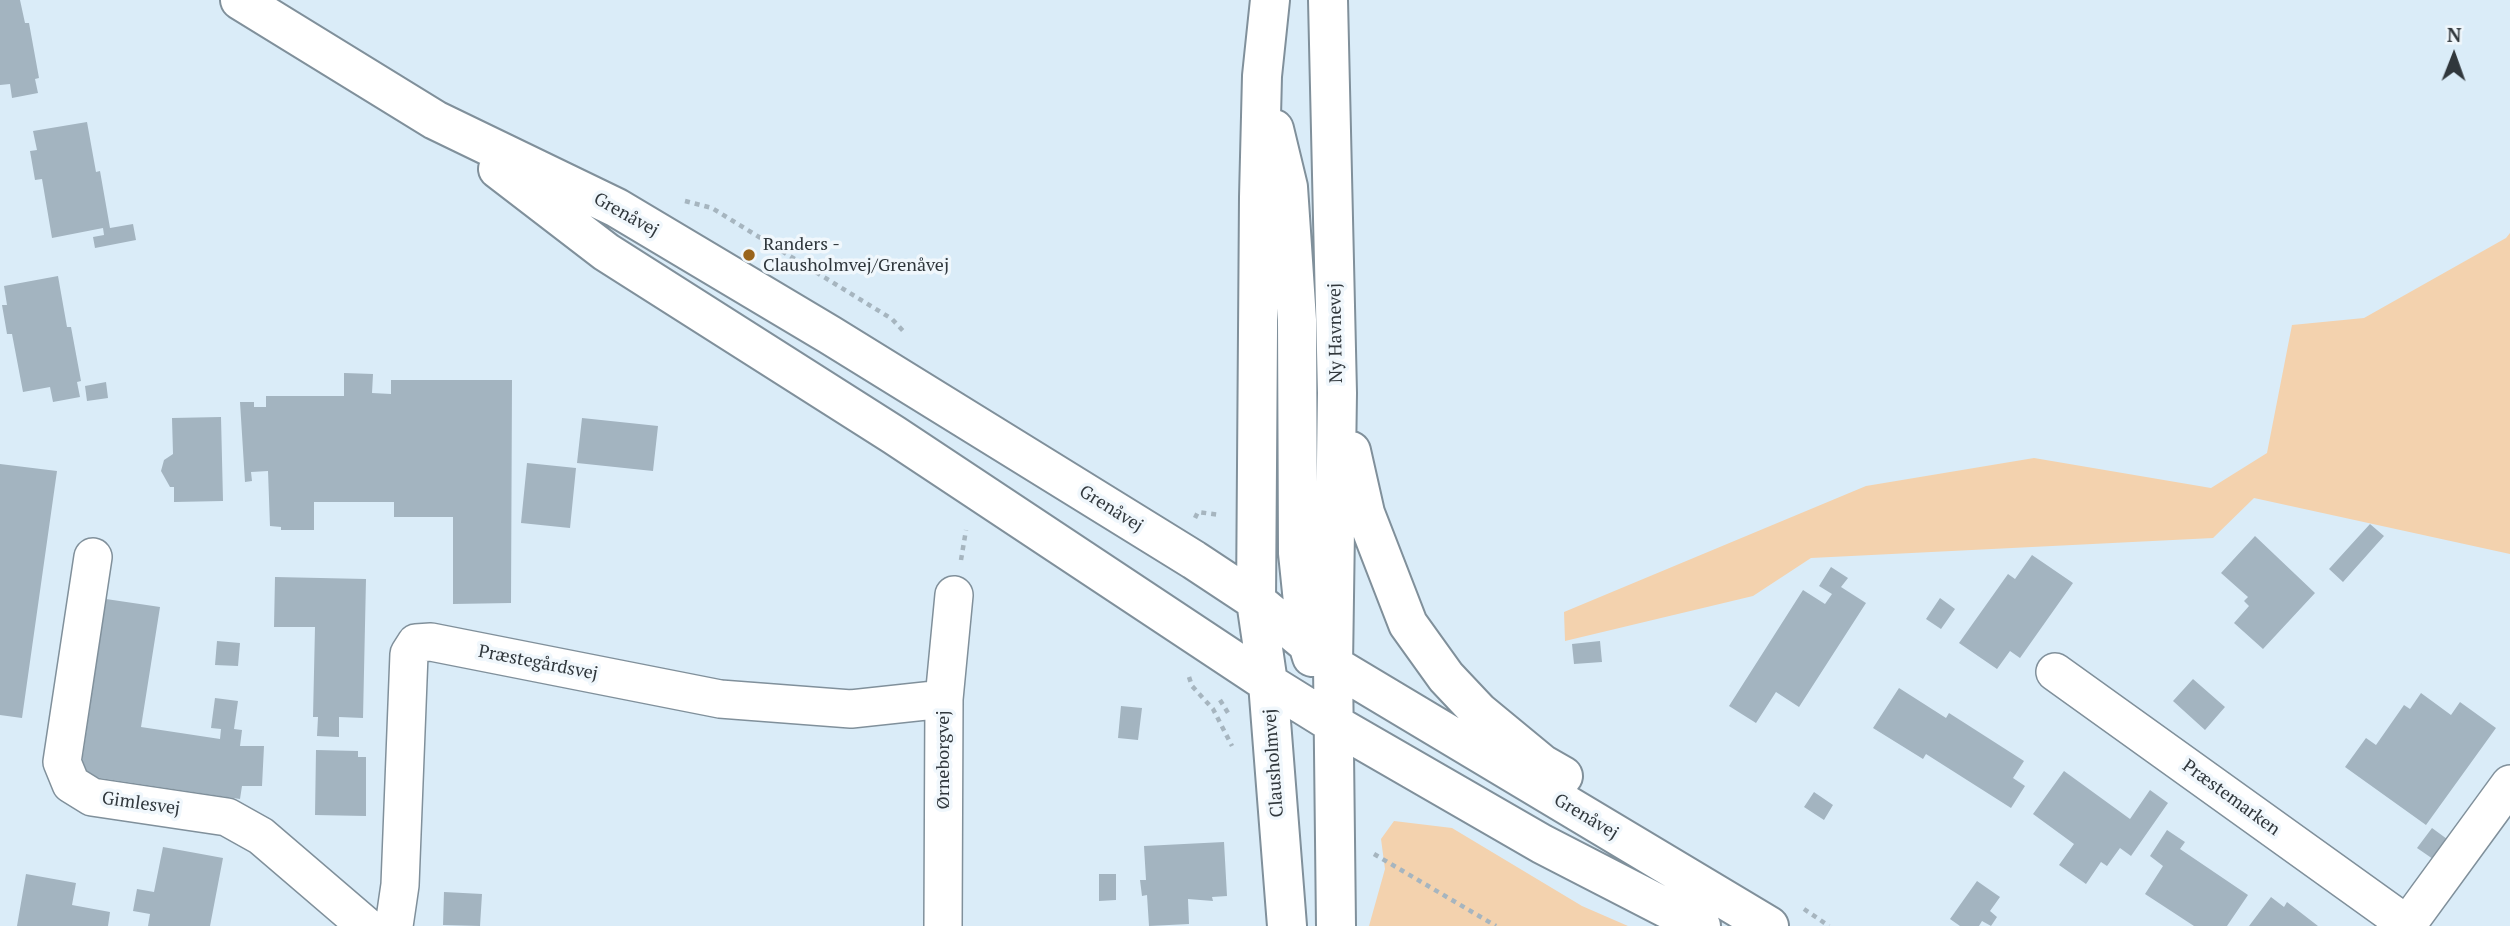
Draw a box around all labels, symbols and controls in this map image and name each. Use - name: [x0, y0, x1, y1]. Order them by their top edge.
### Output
- north arrow: [2419, 21, 2489, 91]
- text: N: [2447, 22, 2462, 47]
- street label: Grenåvej: [590, 188, 662, 242]
- place label: Randers - Clausholmvej/Grenåvej: [763, 234, 949, 276]
- marker: Randers - Clausholmvej/Grenåvej: [741, 247, 757, 263]
- street label: Ny Havnevej: [1324, 283, 1348, 383]
- street label: Grenåvej: [1075, 481, 1147, 537]
- street label: Præstegårdsvej: [476, 641, 600, 685]
- street label: Clausholmvej: [1259, 708, 1289, 818]
- street label: Ørneborgvej: [933, 710, 955, 810]
- street label: Præstemarken: [2178, 755, 2284, 841]
- street label: Gimlesvej: [101, 788, 181, 820]
- street label: Grenåvej: [1550, 789, 1622, 845]

